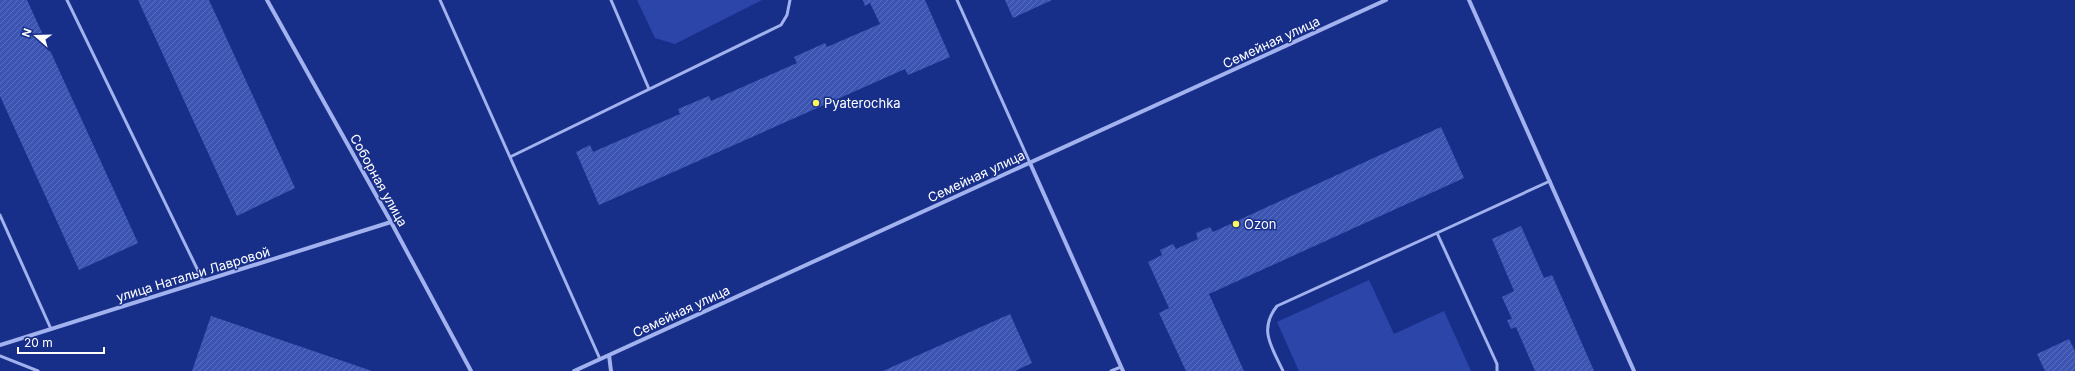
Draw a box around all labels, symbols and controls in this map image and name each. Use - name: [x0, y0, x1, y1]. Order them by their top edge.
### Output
- street label: Семейная улица: [1220, 13, 1322, 71]
- north arrow: [16, 16, 56, 56]
- text: N: [19, 26, 35, 39]
- place label: Pyaterochka: [824, 95, 901, 111]
- marker: Pyaterochka: [811, 98, 821, 108]
- street label: Соборная улица: [347, 131, 411, 229]
- street label: Семейная улица: [925, 147, 1027, 205]
- place label: Ozon: [1244, 216, 1276, 232]
- marker: Ozon: [1231, 219, 1241, 229]
- street label: улица Натальи Лавровой: [114, 243, 272, 305]
- street label: Семейная улица: [630, 282, 732, 340]
- scale bar: [18, 329, 104, 355]
- text: 20 m: [24, 335, 53, 350]

